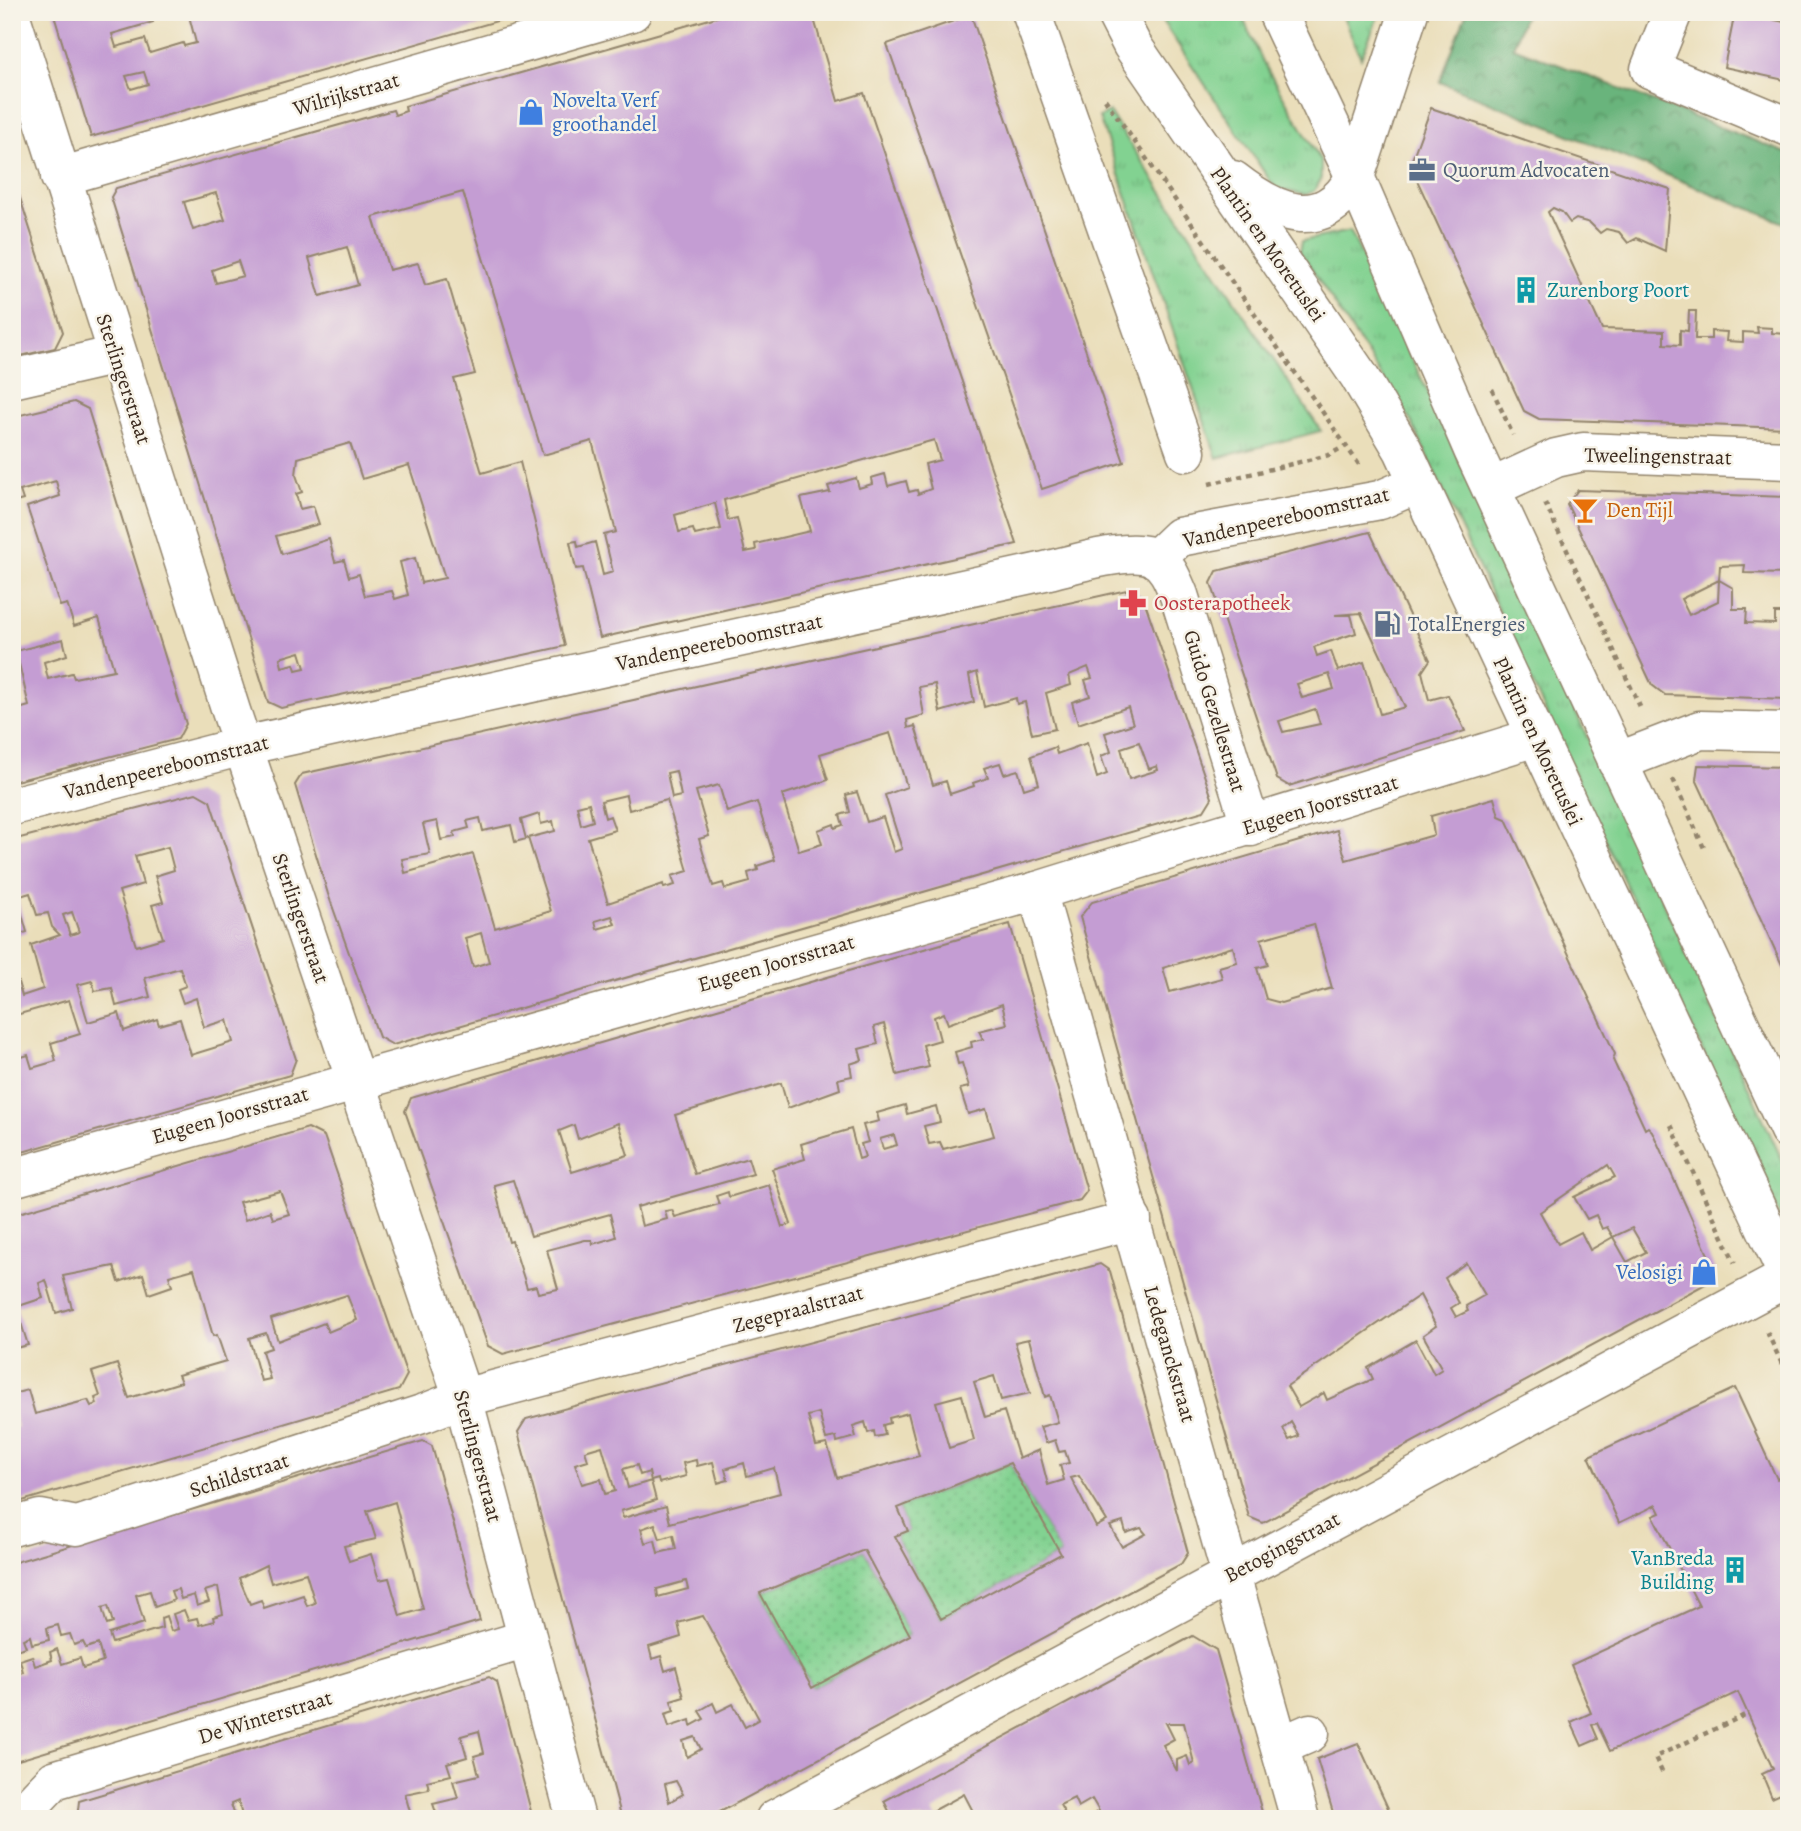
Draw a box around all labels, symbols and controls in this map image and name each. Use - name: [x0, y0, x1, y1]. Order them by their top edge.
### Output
- street label: Wilrijkstraat: [289, 65, 402, 123]
- place label: Novelta Verf groothandel: [552, 86, 660, 138]
- shop icon: Novelta Verf groothandel: [516, 97, 546, 127]
- office icon: Quorum Advocaten: [1407, 155, 1437, 185]
- place label: Quorum Advocaten: [1443, 156, 1610, 184]
- street label: Plantin en Moretuslei: [1204, 161, 1332, 327]
- building icon: Zurenborg Poort: [1511, 275, 1541, 305]
- place label: Zurenborg Poort: [1547, 276, 1689, 304]
- street label: Sterlingerstraat: [90, 310, 158, 448]
- street label: Tweelingenstraat: [1584, 441, 1732, 471]
- street label: Vandenpeereboomstraat: [1179, 480, 1392, 555]
- bar icon: Den Tijl: [1570, 495, 1600, 525]
- place label: Den Tijl: [1606, 496, 1673, 524]
- pharmacy icon: Oosterapotheek: [1118, 588, 1148, 618]
- place label: Oosterapotheek: [1154, 589, 1291, 617]
- street label: Vandenpeereboomstraat: [612, 606, 825, 678]
- fuel station icon: TotalEnergies: [1372, 609, 1402, 639]
- place label: TotalEnergies: [1408, 610, 1526, 638]
- street label: Guido Gezellestraat: [1177, 626, 1253, 796]
- street label: Plantin en Moretuslei: [1486, 652, 1590, 830]
- street label: Vandenpeereboomstraat: [60, 728, 272, 806]
- street label: Eugeen Joorsstraat: [1239, 768, 1401, 842]
- street label: Sterlingerstraat: [266, 849, 336, 987]
- street label: Eugeen Joorsstraat: [695, 927, 858, 999]
- street label: Eugeen Joorsstraat: [149, 1079, 312, 1151]
- shop icon: Velosigi: [1689, 1257, 1719, 1287]
- place label: Velosigi: [1615, 1258, 1683, 1286]
- street label: Zegepraalstraat: [730, 1278, 866, 1340]
- street label: Ledeganckstraat: [1137, 1282, 1203, 1426]
- street label: Sterlingerstraat: [447, 1387, 509, 1525]
- street label: Schildstraat: [186, 1446, 292, 1504]
- street label: Betogingstraat: [1219, 1505, 1345, 1589]
- place label: VanBreda Building: [1630, 1544, 1714, 1596]
- building icon: VanBreda Building: [1720, 1555, 1750, 1585]
- street label: De Winterstraat: [195, 1683, 335, 1751]

